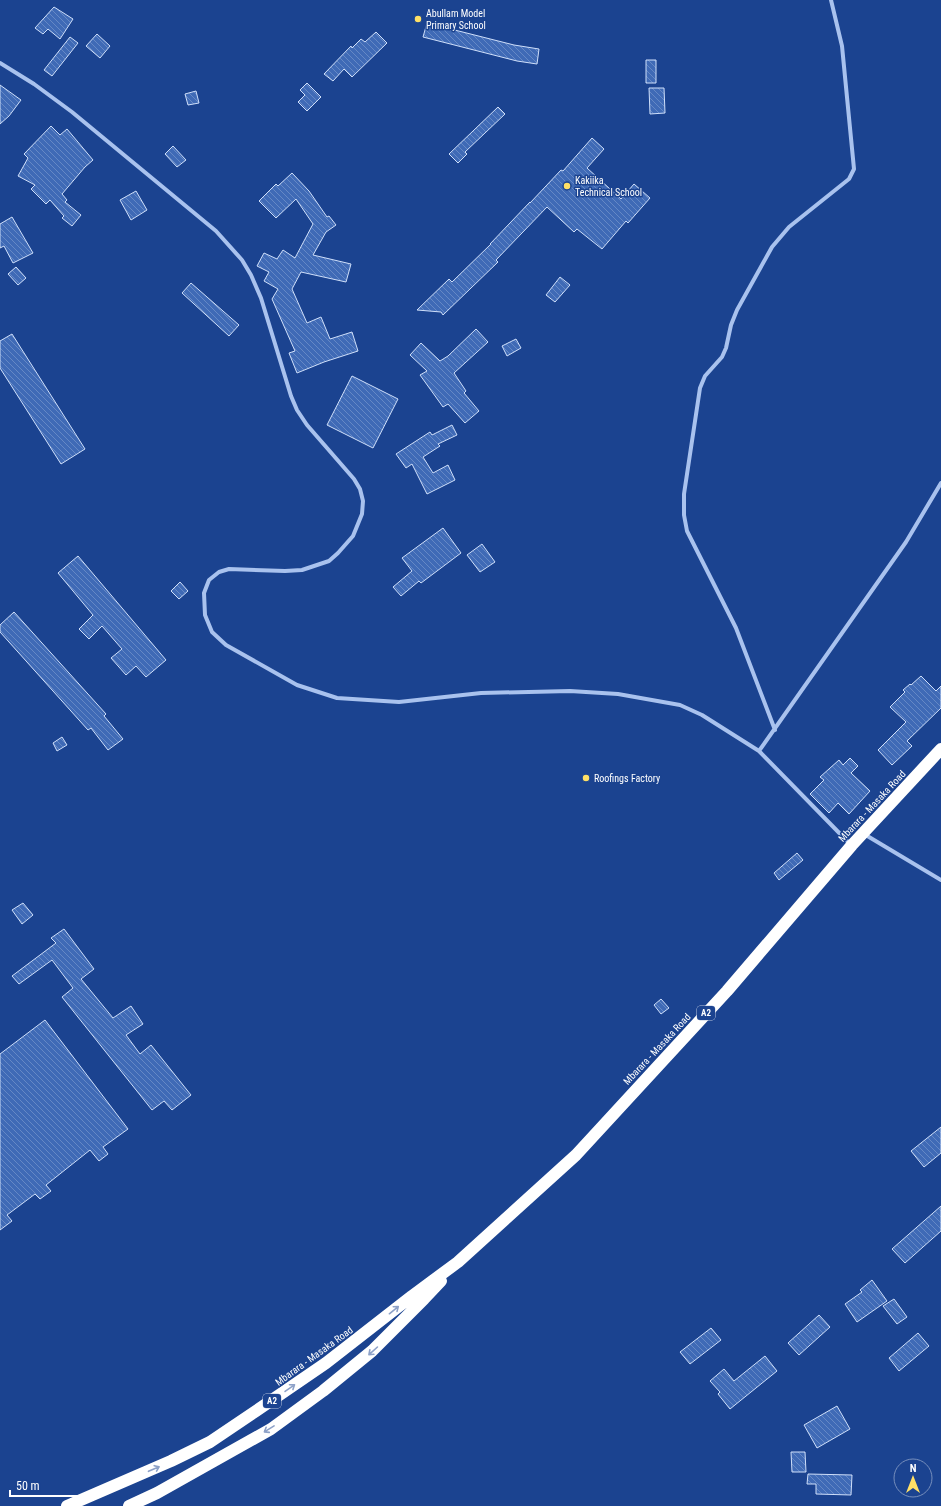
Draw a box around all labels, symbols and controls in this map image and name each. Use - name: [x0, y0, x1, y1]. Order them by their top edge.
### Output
- place label: Abullam Model Primary School: [426, 8, 486, 31]
- marker: Abullam Model Primary School: [413, 14, 423, 24]
- place label: Kakiika Technical School: [575, 175, 642, 198]
- marker: Kakiika Technical School: [562, 181, 572, 191]
- street label: Mbarara - Masaka Road: [836, 768, 908, 844]
- marker: Roofings Factory: [581, 773, 591, 783]
- place label: Roofings Factory: [594, 773, 660, 784]
- road number: A2: [697, 1006, 715, 1020]
- street label: Mbarara - Masaka Road: [621, 1011, 693, 1087]
- one-way arrow: [388, 1306, 399, 1315]
- street label: Mbarara - Masaka Road: [273, 1324, 355, 1388]
- one-way arrow: [367, 1346, 378, 1355]
- one-way arrow: [284, 1384, 295, 1392]
- road number: A2: [263, 1394, 281, 1408]
- one-way arrow: [263, 1426, 275, 1434]
- north arrow: [893, 1458, 933, 1498]
- text: N: [910, 1462, 917, 1475]
- one-way arrow: [148, 1464, 160, 1472]
- scale bar: [10, 1472, 102, 1498]
- text: 50 m: [16, 1479, 40, 1493]

